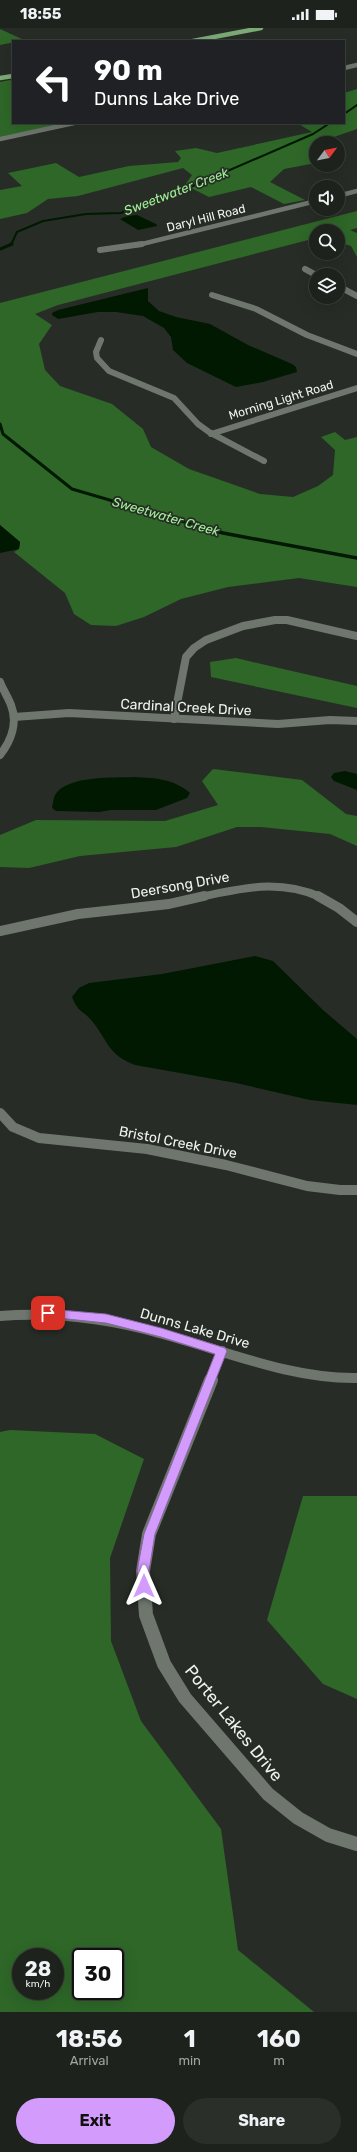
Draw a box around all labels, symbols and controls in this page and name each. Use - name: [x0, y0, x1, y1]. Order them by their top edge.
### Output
- text: 18:55: [20, 5, 61, 23]
- text: 90 m: [94, 54, 163, 87]
- icon: left: [28, 56, 80, 108]
- text: Dunns Lake Drive: [94, 88, 239, 110]
- north arrow: [309, 136, 345, 172]
- map controls: [309, 136, 345, 304]
- water label: Sweetwater Creek: [122, 165, 231, 218]
- button: sound: [309, 180, 345, 216]
- street label: Daryl Hill Road: [165, 201, 247, 235]
- button: search: [309, 224, 345, 260]
- button: layers: [309, 268, 345, 304]
- street label: Morning Light Road: [227, 377, 335, 423]
- water label: Sweetwater Creek: [111, 494, 221, 539]
- street label: Cardinal Creek Drive: [120, 696, 252, 719]
- street label: Deersong Drive: [129, 868, 231, 903]
- street label: Bristol Creek Drive: [117, 1123, 239, 1162]
- pin: [31, 1296, 65, 1330]
- icon: arrive: [37, 1302, 59, 1324]
- street label: Dunns Lake Drive: [138, 1305, 252, 1352]
- position arrow: [123, 1565, 165, 1607]
- street label: Porter Lakes Drive: [181, 1661, 287, 1785]
- speed limit sign: 30: [72, 1948, 124, 2000]
- text: 28: [25, 1957, 51, 1981]
- text: km/h: [26, 1978, 50, 1990]
- text: 18:56: [56, 2025, 122, 2053]
- text: 1: [184, 2025, 196, 2053]
- text: 160: [257, 2025, 301, 2053]
- text: Arrival: [70, 2053, 109, 2068]
- text: min: [178, 2053, 201, 2068]
- text: m: [273, 2053, 285, 2068]
- button: Exit: [16, 2098, 175, 2144]
- button: Share: [183, 2098, 341, 2144]

